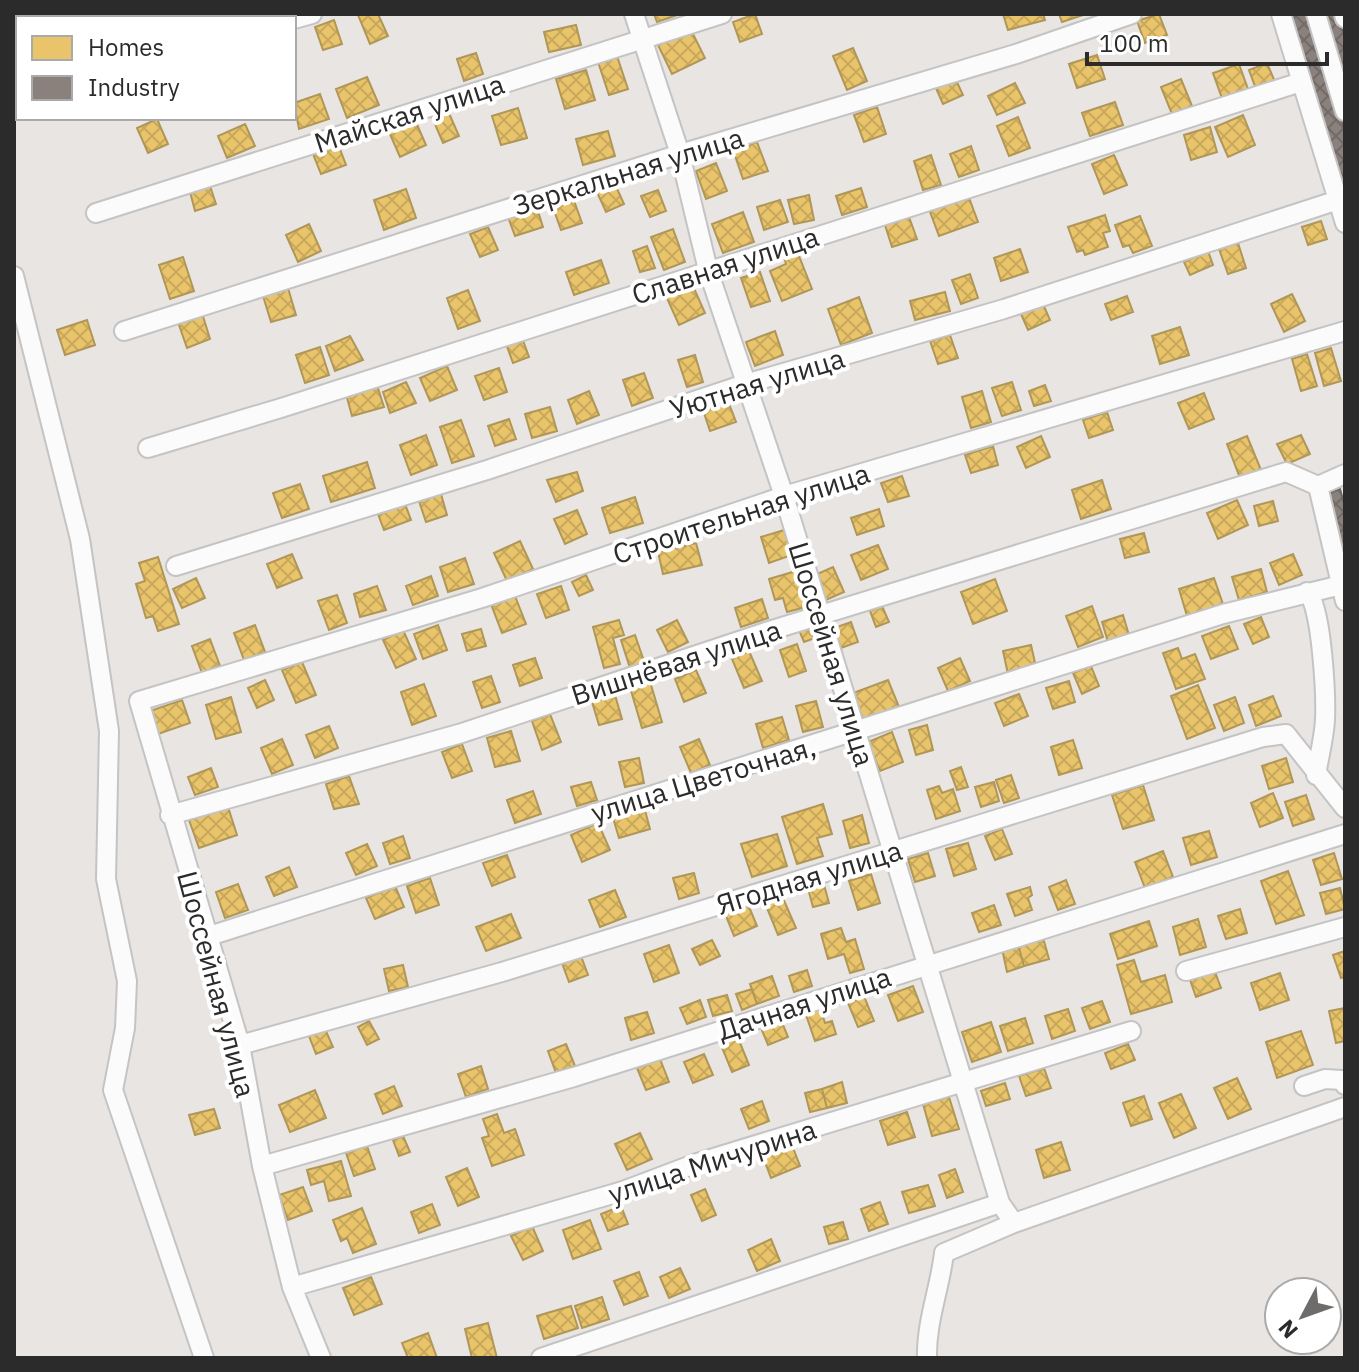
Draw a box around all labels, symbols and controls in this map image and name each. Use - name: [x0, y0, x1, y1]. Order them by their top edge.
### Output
- legend: [16, 16, 296, 120]
- scale bar: [1087, 16, 1327, 66]
- text: 100 m: [1099, 27, 1169, 59]
- text: Homes: [88, 31, 164, 63]
- street label: Майская улица: [309, 65, 509, 161]
- text: Industry: [88, 71, 180, 103]
- street label: Зеркальная улица: [508, 118, 748, 224]
- street label: Славная улица: [627, 217, 823, 313]
- street label: Уютная улица: [665, 339, 849, 427]
- street label: Строительная улица: [608, 454, 874, 572]
- street label: Шоссейная улица: [780, 537, 884, 771]
- street label: Вишнёвая улица: [566, 611, 786, 713]
- street label: улица Цветочная,: [586, 727, 820, 831]
- street label: Ягодная улица: [712, 831, 906, 923]
- street label: Шоссейная улица: [169, 867, 265, 1101]
- street label: Дачная улица: [712, 958, 896, 1048]
- street label: улица Мичурина: [603, 1110, 821, 1212]
- north arrow: [1263, 1276, 1343, 1356]
- text: N: [1271, 1314, 1304, 1345]

